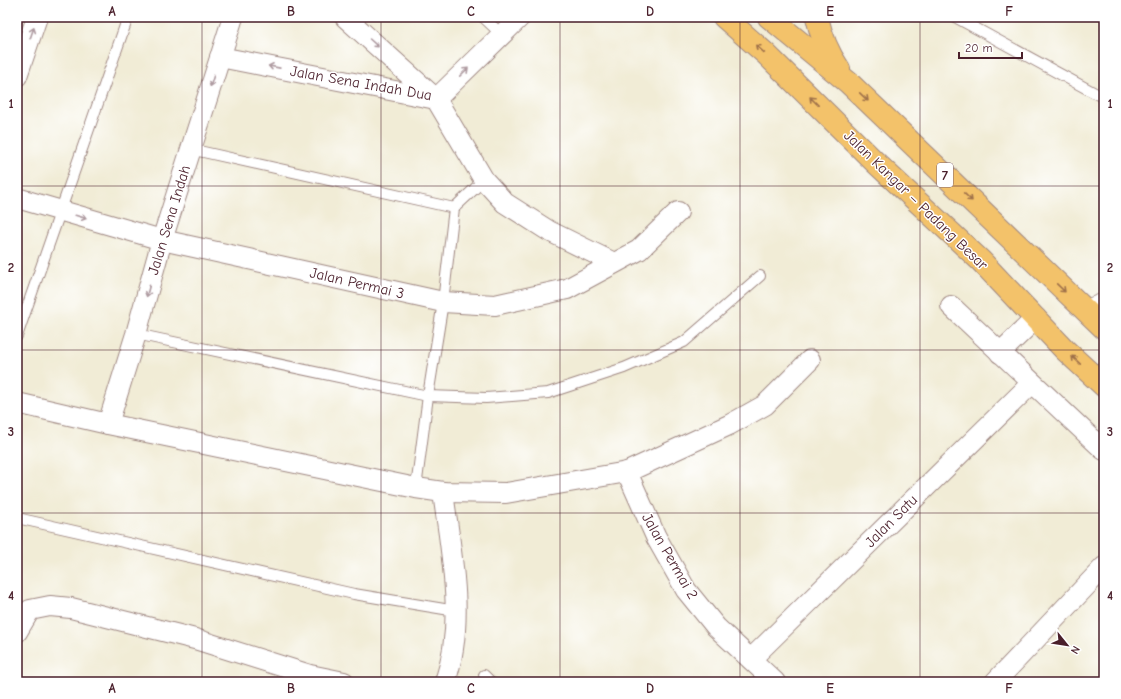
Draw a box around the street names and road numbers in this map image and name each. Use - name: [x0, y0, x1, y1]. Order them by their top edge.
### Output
- street label: Jalan Sena Indah Dua: [289, 62, 433, 104]
- street label: Jalan Kangar – Padang Besar: [840, 126, 992, 274]
- street label: Jalan Sena Indah: [144, 163, 194, 277]
- road number: 7: [937, 163, 953, 187]
- street label: Jalan Permai 3: [308, 263, 406, 303]
- street label: Jalan Satu: [861, 491, 921, 551]
- street label: Jalan Permai 2: [638, 510, 702, 602]

